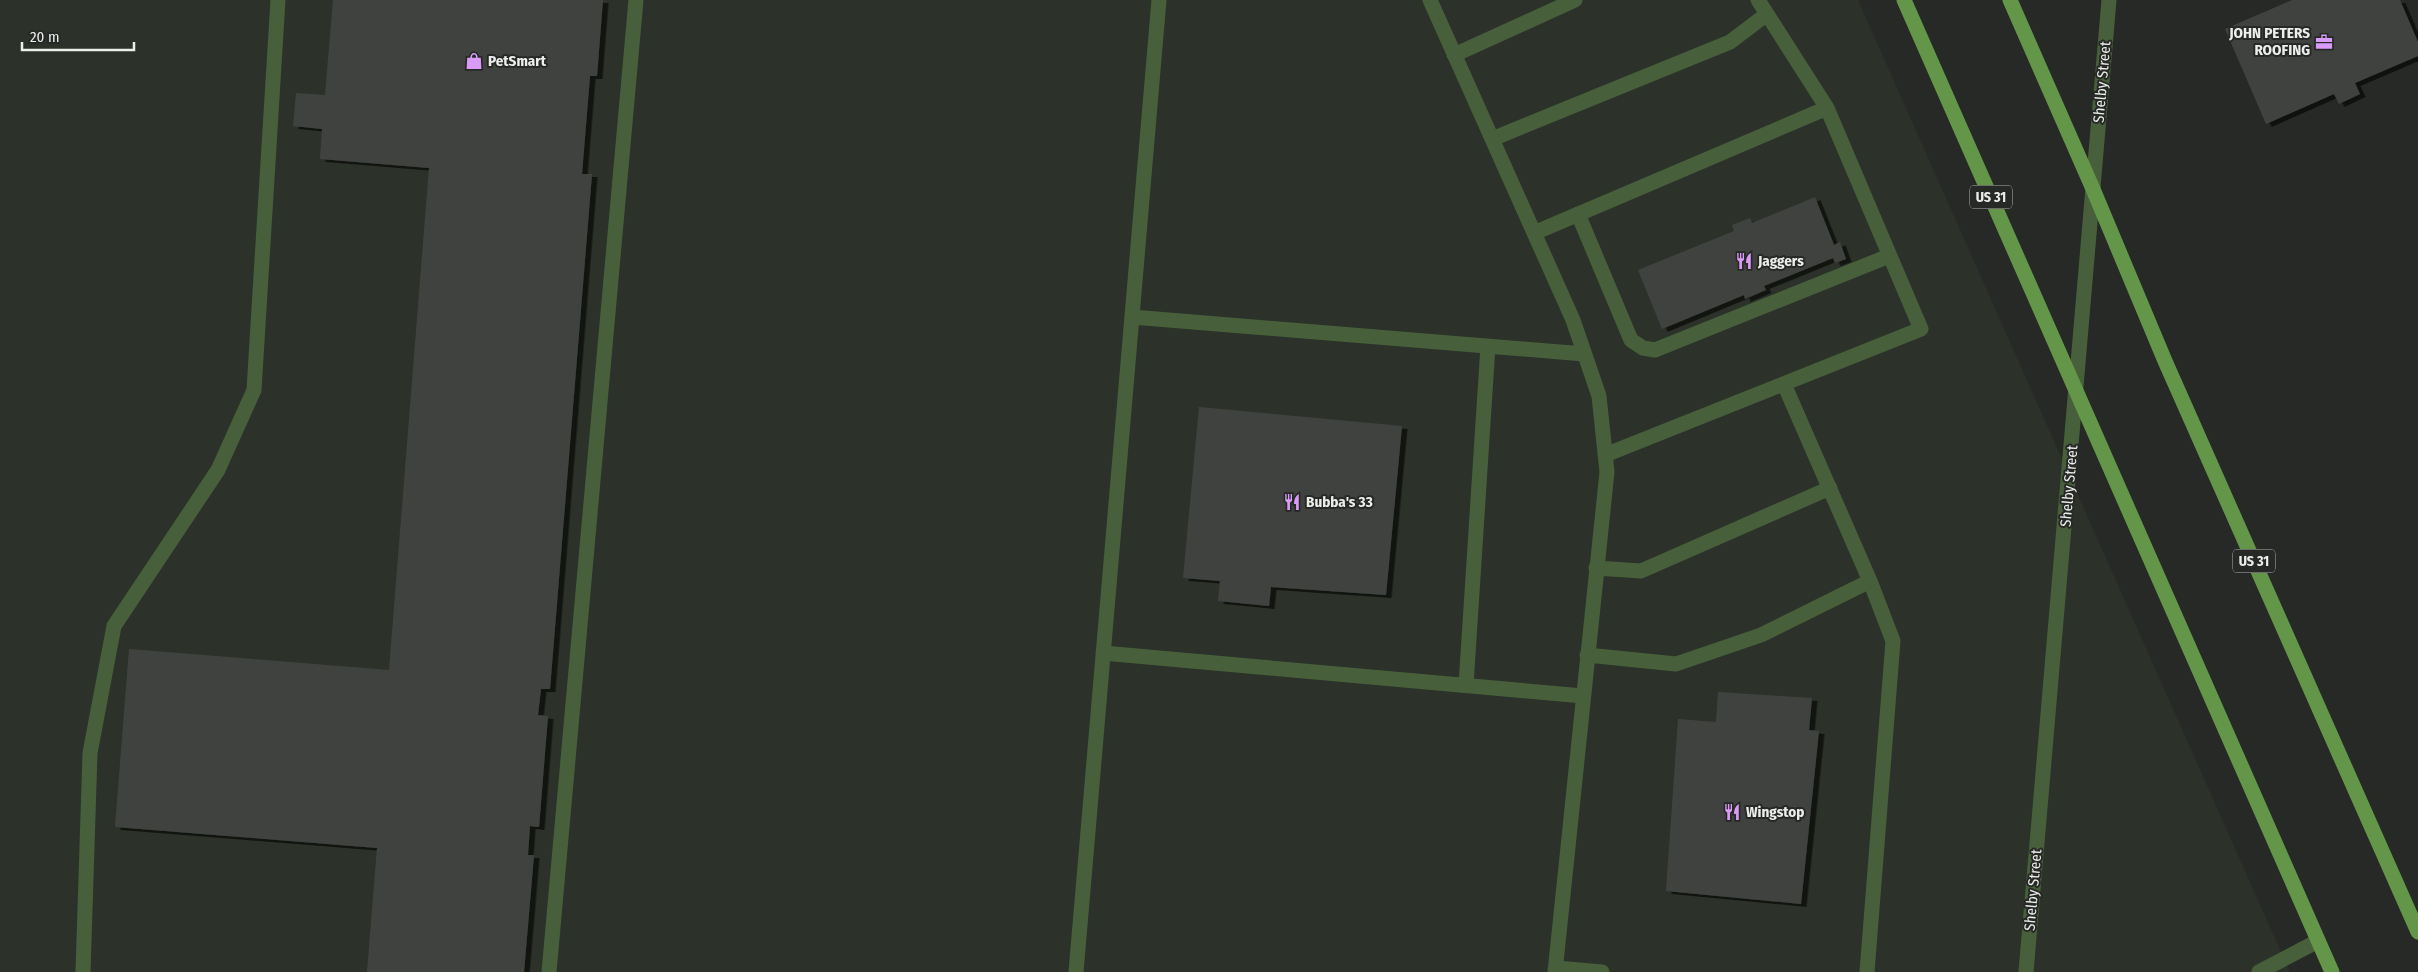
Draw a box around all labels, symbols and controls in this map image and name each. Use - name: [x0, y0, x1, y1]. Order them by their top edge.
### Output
- scale bar: [22, 20, 135, 52]
- place label: JOHN PETERS ROOFING: [2228, 24, 2310, 59]
- text: 20 m: [30, 28, 60, 46]
- office icon: JOHN PETERS ROOFING: [2314, 32, 2334, 52]
- street label: Shelby Street: [2089, 40, 2115, 124]
- shop icon: PetSmart: [464, 51, 484, 71]
- place label: PetSmart: [488, 52, 547, 70]
- road number: US 31: [1970, 186, 2012, 208]
- restaurant icon: Jaggers: [1734, 251, 1754, 271]
- place label: Jaggers: [1757, 252, 1804, 270]
- street label: Shelby Street: [2056, 444, 2082, 528]
- restaurant icon: Bubba's 33: [1282, 492, 1302, 512]
- place label: Bubba's 33: [1306, 493, 1373, 511]
- road number: US 31: [2233, 550, 2275, 572]
- restaurant icon: Wingstop: [1722, 802, 1742, 822]
- place label: Wingstop: [1746, 803, 1804, 821]
- street label: Shelby Street: [2020, 848, 2046, 932]

